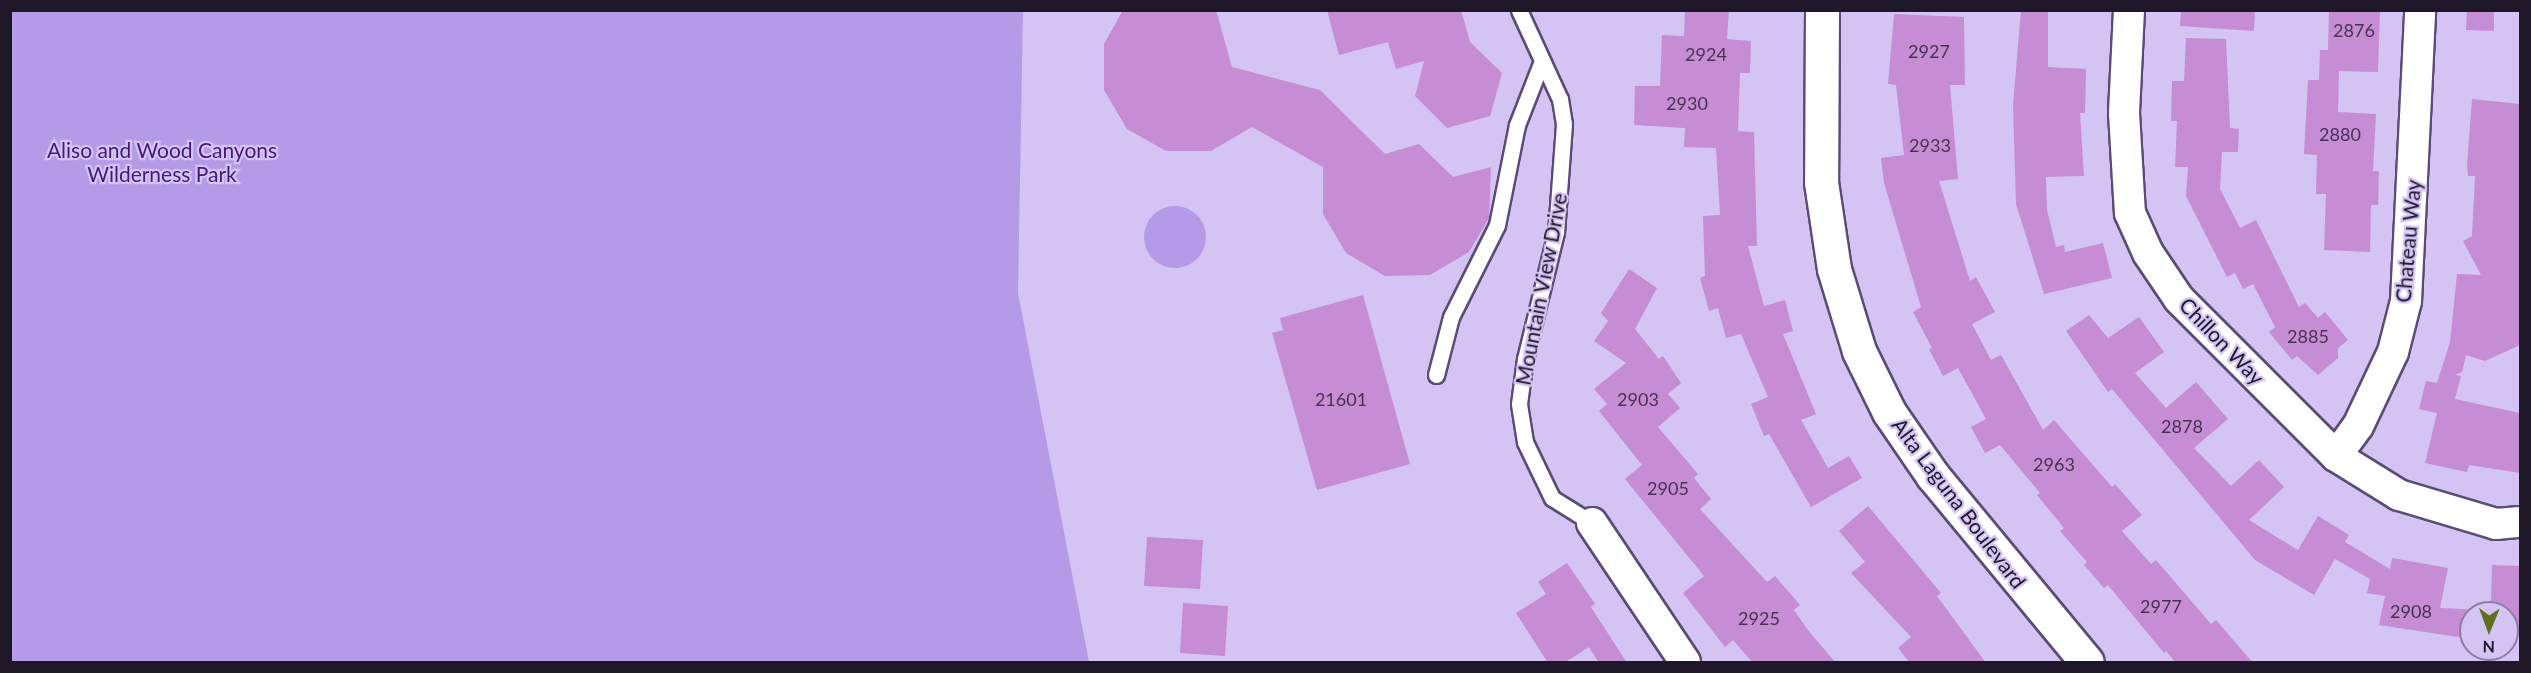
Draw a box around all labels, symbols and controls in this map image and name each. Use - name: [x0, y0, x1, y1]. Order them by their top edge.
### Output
- house number: 2876: [2333, 19, 2375, 41]
- house number: 2927: [1908, 40, 1950, 62]
- house number: 2924: [1685, 43, 1727, 65]
- house number: 2930: [1666, 92, 1708, 114]
- house number: 2880: [2319, 123, 2361, 145]
- house number: 2933: [1909, 134, 1951, 156]
- park label: Aliso and Wood Canyons Wilderness Park: [47, 137, 277, 187]
- street label: Chateau Way: [2390, 178, 2426, 304]
- street label: Mountain View Drive: [1510, 190, 1572, 388]
- street label: Chillon Way: [2174, 292, 2270, 390]
- house number: 2885: [2287, 325, 2329, 347]
- house number: 21601: [1315, 388, 1367, 410]
- house number: 2903: [1617, 388, 1659, 410]
- street label: Alta Laguna Boulevard: [1887, 413, 2031, 593]
- house number: 2878: [2161, 415, 2203, 437]
- house number: 2963: [2033, 453, 2075, 475]
- house number: 2905: [1647, 477, 1689, 499]
- house number: 2977: [2140, 595, 2182, 617]
- house number: 2908: [2390, 600, 2432, 622]
- north arrow: [2459, 601, 2519, 661]
- house number: 2925: [1738, 607, 1780, 629]
- text: N: [2482, 638, 2495, 657]

